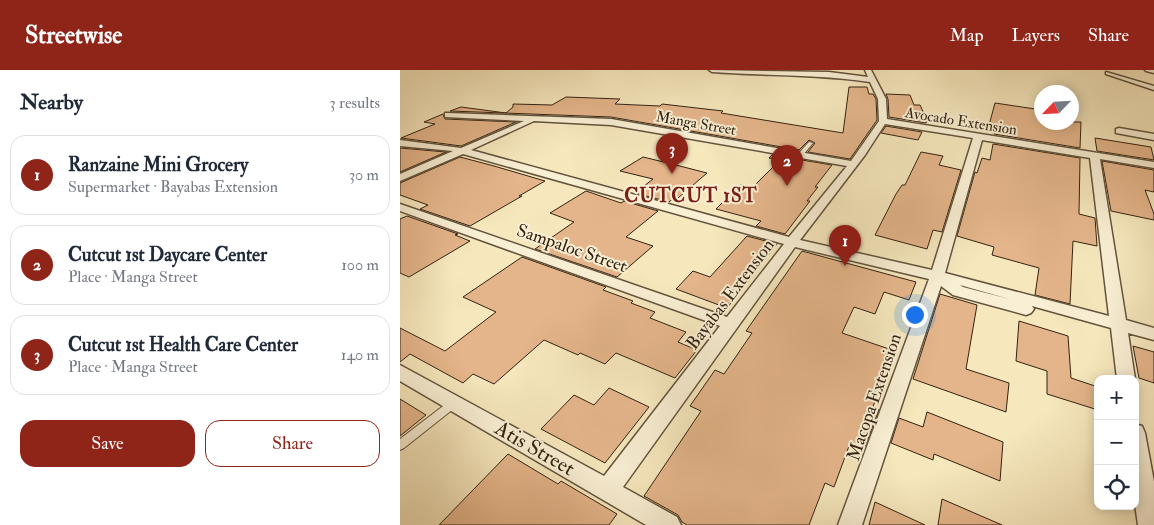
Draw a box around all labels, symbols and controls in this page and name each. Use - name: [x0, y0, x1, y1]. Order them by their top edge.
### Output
- text: Streetwise: [25, 20, 122, 51]
- text: Map: [950, 24, 984, 47]
- text: Layers: [1012, 24, 1060, 47]
- text: Share: [1088, 24, 1129, 47]
- north arrow: [1034, 85, 1079, 130]
- text: Nearby: [20, 89, 83, 116]
- text: 3 results: [329, 93, 380, 113]
- street label: Avocado Extension: [903, 103, 1018, 140]
- street label: Manga Street: [654, 107, 738, 140]
- pin: 3: [656, 133, 688, 174]
- pin: 2: [771, 145, 803, 186]
- text: Ranzaine Mini Grocery: [68, 153, 248, 177]
- text: 1: [34, 165, 40, 185]
- text: 30 m: [349, 165, 379, 185]
- text: Supermarket · Bayabas Extension: [68, 177, 278, 197]
- district label: CUTCUT 1ST: [624, 184, 758, 208]
- street label: Sampaloc Street: [514, 219, 630, 278]
- pin: 1: [829, 225, 861, 266]
- street label: Bayabas Extension: [681, 234, 780, 354]
- text: Cutcut 1st Daycare Center: [68, 243, 267, 267]
- text: 2: [33, 255, 41, 275]
- text: 100 m: [341, 255, 379, 275]
- text: Place · Manga Street: [68, 267, 198, 287]
- your location: [902, 302, 928, 328]
- street label: Macopa Extension: [842, 330, 907, 464]
- text: Cutcut 1st Health Care Center: [68, 333, 298, 357]
- text: 3: [34, 345, 40, 365]
- text: 140 m: [341, 345, 379, 365]
- text: Place · Manga Street: [68, 357, 198, 377]
- map controls: [1094, 375, 1139, 510]
- button: +: [1094, 375, 1139, 420]
- street label: Atis Street: [489, 414, 580, 482]
- button: Save: [20, 420, 195, 467]
- button: Share: [205, 420, 380, 467]
- button: −: [1094, 420, 1139, 465]
- button: locate: [1094, 465, 1139, 510]

